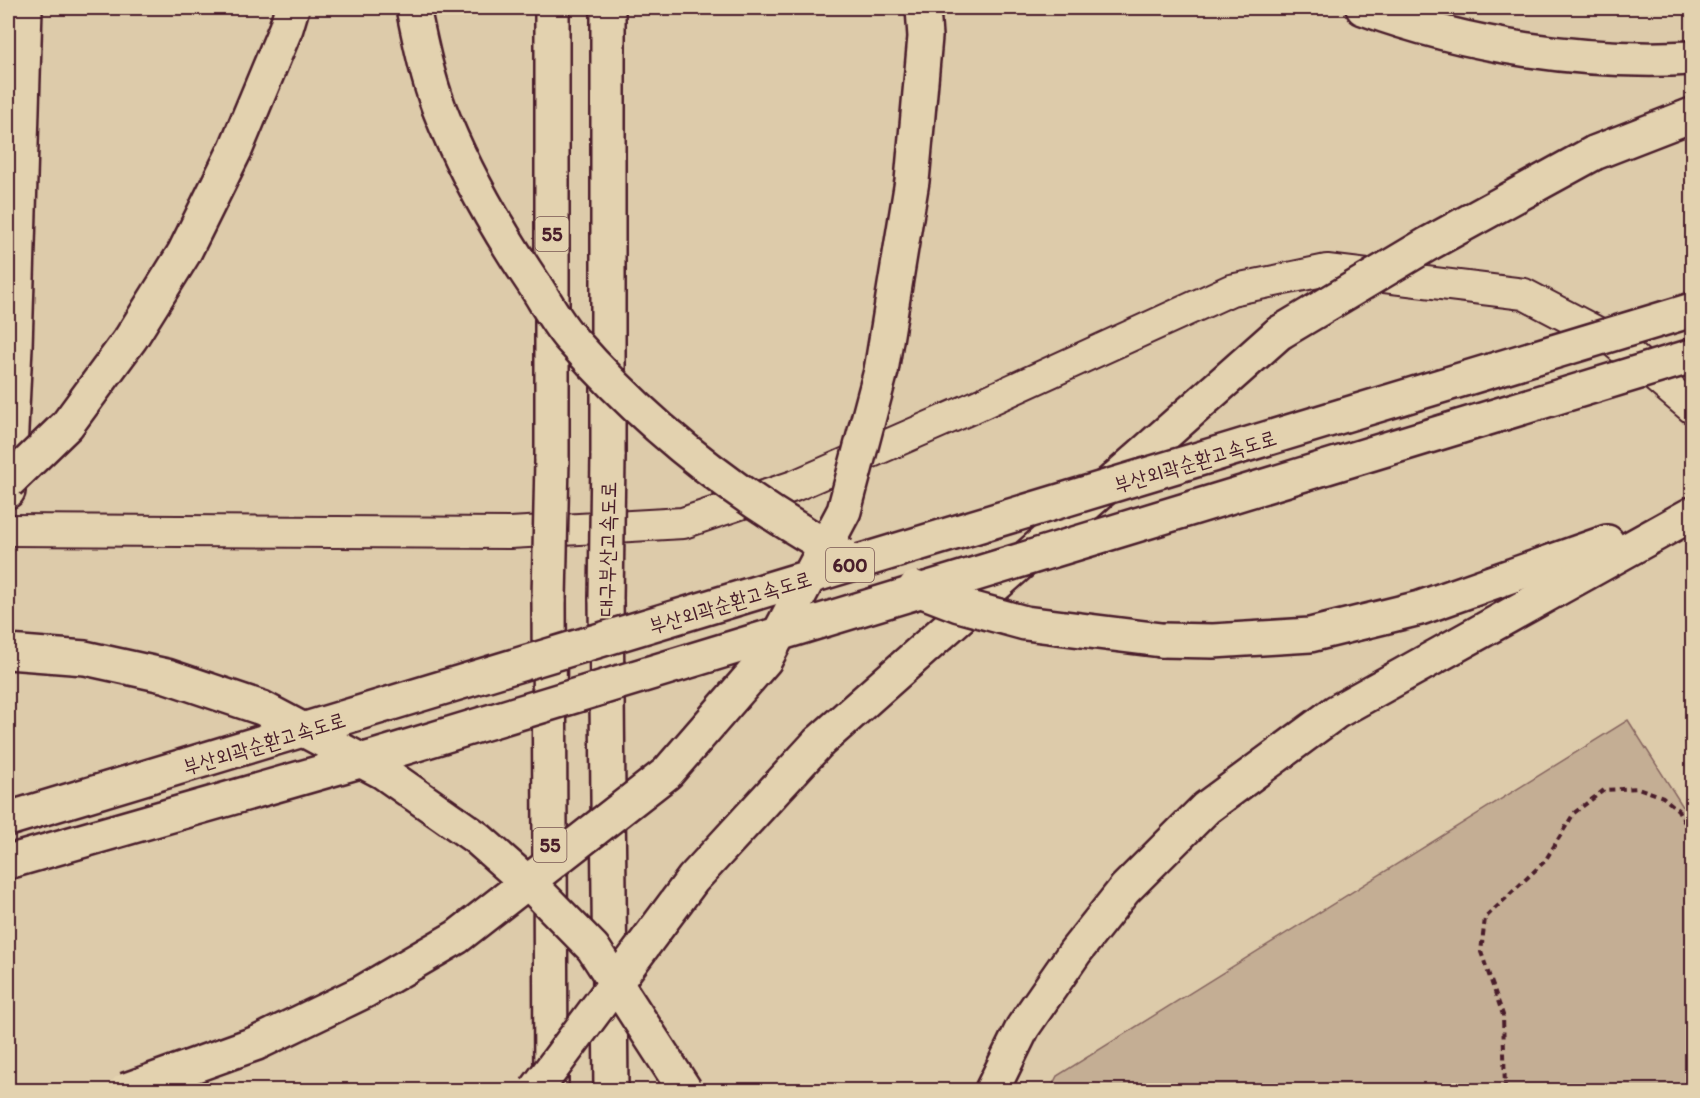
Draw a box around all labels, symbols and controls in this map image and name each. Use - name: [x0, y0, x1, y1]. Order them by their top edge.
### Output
- road number: 55: [536, 217, 568, 251]
- street label: 부산외곽순환고속도로: [1111, 424, 1279, 498]
- street label: 대구부산고속도로: [593, 481, 621, 617]
- road number: 600: [826, 548, 874, 582]
- street label: 부산외곽순환고속도로: [646, 565, 814, 639]
- street label: 부산외곽순환고속도로: [180, 706, 348, 780]
- road number: 55: [534, 828, 566, 862]

